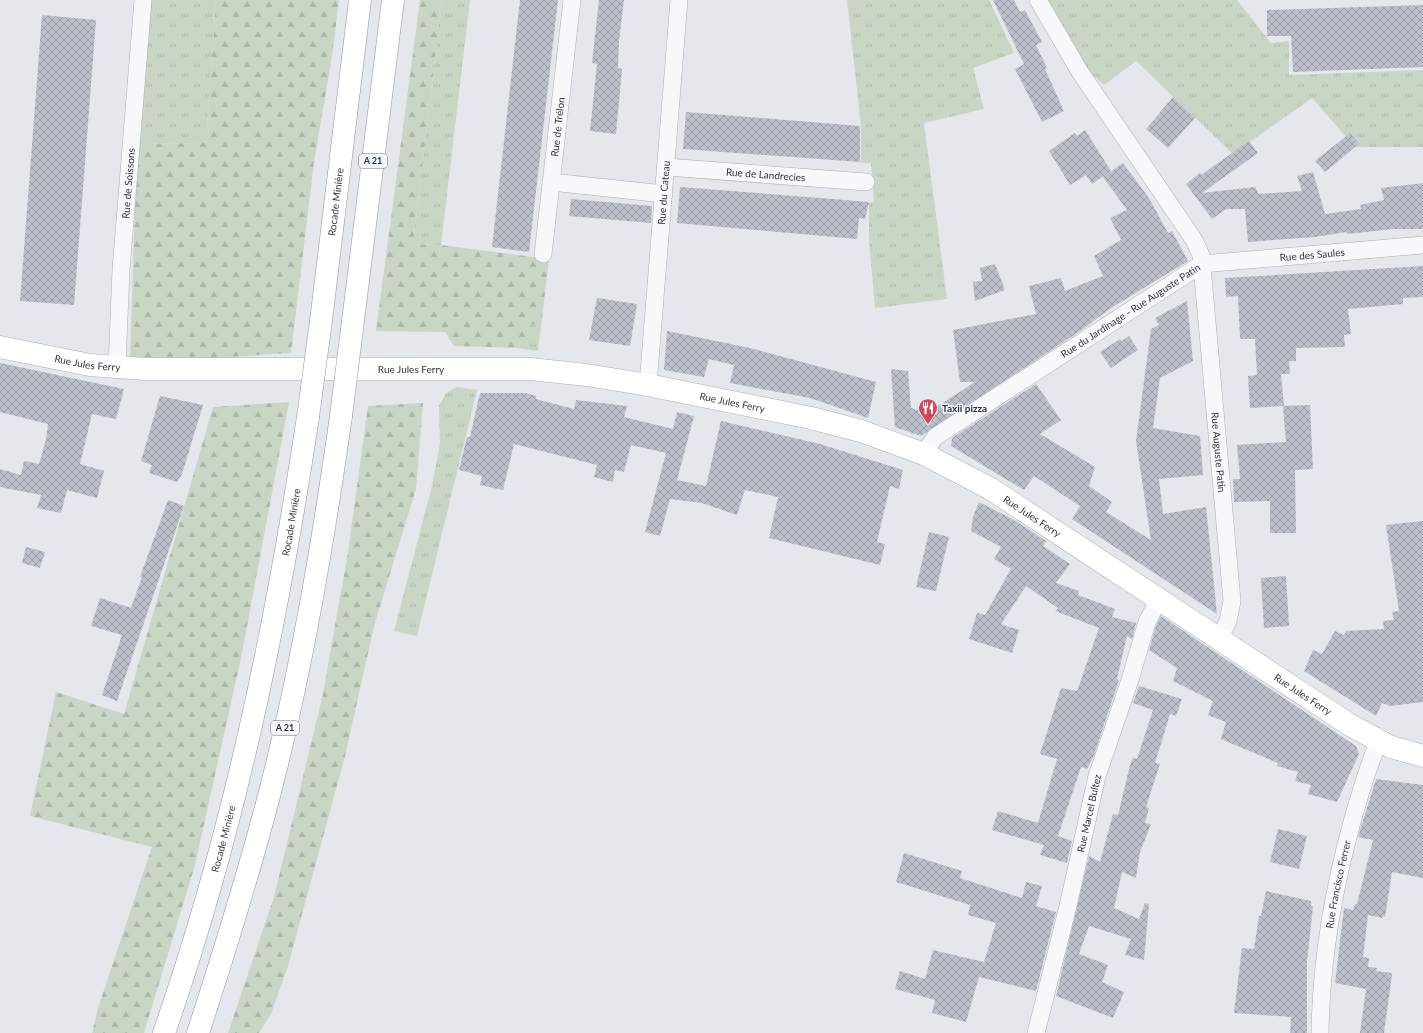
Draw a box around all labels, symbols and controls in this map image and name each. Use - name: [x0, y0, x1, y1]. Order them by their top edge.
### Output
- street label: Rue de Trélon: [548, 96, 567, 157]
- street label: Rue de Soissons: [119, 148, 137, 219]
- road number: A 21: [359, 154, 387, 168]
- street label: Rue du Cateau: [655, 160, 672, 225]
- street label: Rue de Landrecies: [725, 166, 806, 183]
- street label: Rocade Minière: [325, 167, 346, 237]
- street label: Rue des Saules: [1279, 246, 1345, 263]
- street label: Rue du Jardinage - Rue Auguste Patin: [1058, 261, 1202, 360]
- street label: Rue Jules Ferry: [54, 352, 122, 373]
- street label: Rue Jules Ferry: [378, 363, 445, 375]
- street label: Rue Jules Ferry: [699, 390, 767, 415]
- restaurant icon: Taxii pizza: [917, 397, 939, 425]
- place label: Taxii pizza: [942, 402, 987, 414]
- street label: Rue Auguste Patin: [1209, 412, 1228, 493]
- street label: Rocade Minière: [279, 487, 303, 557]
- street label: Rue Jules Ferry: [1001, 493, 1064, 540]
- street label: Rue Jules Ferry: [1272, 671, 1335, 718]
- road number: A 21: [271, 721, 299, 735]
- street label: Rue Marcel Bultez: [1074, 773, 1103, 853]
- street label: Rocade Minière: [208, 804, 238, 874]
- street label: Rue Francisco Ferrer: [1323, 839, 1353, 929]

